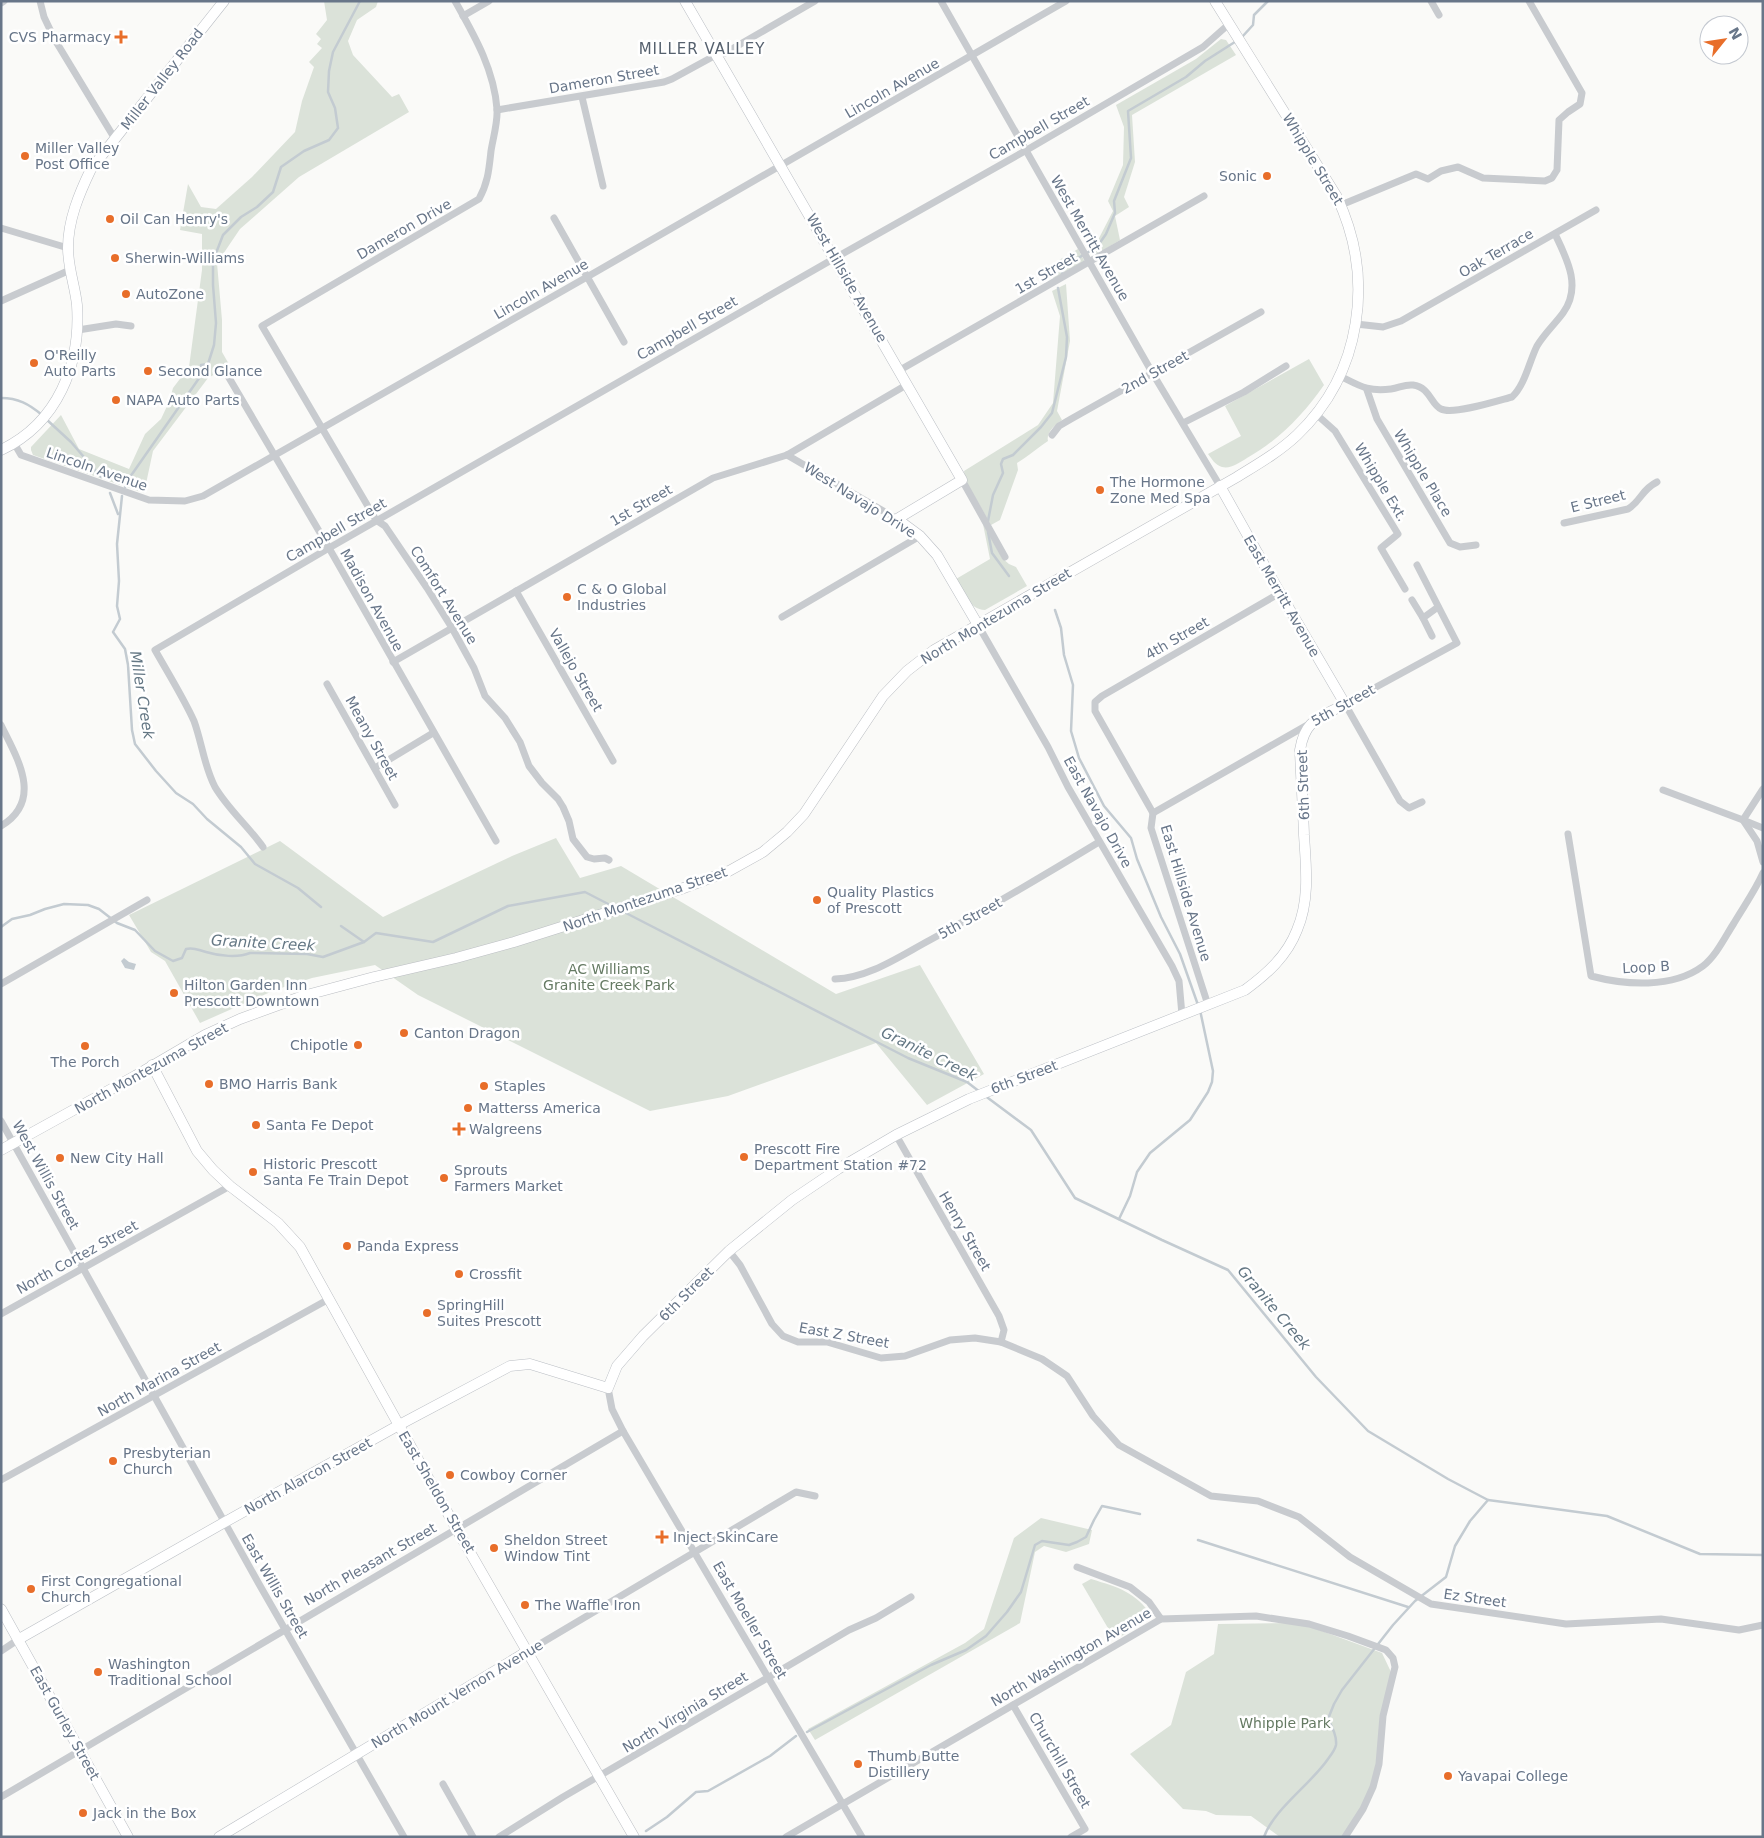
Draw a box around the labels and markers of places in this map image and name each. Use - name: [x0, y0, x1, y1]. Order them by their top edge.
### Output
- place label: CVS Pharmacy: [9, 29, 111, 45]
- marker: CVS Pharmacy: [115, 31, 127, 43]
- place label: Miller Valley Post Office: [35, 140, 119, 172]
- marker: Miller Valley Post Office: [19, 150, 31, 162]
- place label: Sonic: [1219, 168, 1257, 184]
- marker: Sonic: [1261, 170, 1273, 182]
- place label: Oil Can Henry's: [120, 211, 228, 227]
- marker: Oil Can Henry's: [104, 213, 116, 225]
- place label: Sherwin-Williams: [125, 250, 244, 266]
- marker: Sherwin-Williams: [109, 252, 121, 264]
- place label: AutoZone: [136, 286, 204, 302]
- marker: AutoZone: [120, 288, 132, 300]
- place label: O'Reilly Auto Parts: [44, 347, 116, 379]
- marker: O'Reilly Auto Parts: [28, 357, 40, 369]
- place label: Second Glance: [158, 363, 262, 379]
- marker: Second Glance: [142, 365, 154, 377]
- place label: NAPA Auto Parts: [126, 392, 240, 408]
- marker: NAPA Auto Parts: [110, 394, 122, 406]
- place label: The Hormone Zone Med Spa: [1109, 474, 1210, 506]
- marker: The Hormone Zone Med Spa: [1094, 484, 1106, 496]
- place label: C & O Global Industries: [577, 581, 667, 613]
- marker: C & O Global Industries: [561, 591, 573, 603]
- place label: Quality Plastics of Prescott: [827, 884, 934, 916]
- marker: Quality Plastics of Prescott: [811, 894, 823, 906]
- place label: Hilton Garden Inn Prescott Downtown: [184, 977, 319, 1009]
- marker: Hilton Garden Inn Prescott Downtown: [168, 987, 180, 999]
- place label: Canton Dragon: [414, 1025, 520, 1041]
- marker: Canton Dragon: [398, 1027, 410, 1039]
- place label: Chipotle: [290, 1037, 348, 1053]
- marker: Chipotle: [352, 1039, 364, 1051]
- marker: The Porch: [79, 1040, 91, 1052]
- place label: The Porch: [49, 1054, 120, 1070]
- place label: BMO Harris Bank: [219, 1076, 338, 1092]
- marker: BMO Harris Bank: [203, 1078, 215, 1090]
- place label: Staples: [494, 1078, 546, 1094]
- marker: Staples: [478, 1080, 490, 1092]
- place label: Matterss America: [478, 1100, 601, 1116]
- marker: Matterss America: [462, 1102, 474, 1114]
- place label: Santa Fe Depot: [266, 1117, 374, 1133]
- marker: Santa Fe Depot: [250, 1119, 262, 1131]
- place label: Walgreens: [469, 1121, 542, 1137]
- marker: Walgreens: [453, 1123, 465, 1135]
- place label: Prescott Fire Department Station #72: [754, 1141, 927, 1173]
- place label: New City Hall: [70, 1150, 164, 1166]
- marker: Prescott Fire Department Station #72: [738, 1151, 750, 1163]
- marker: New City Hall: [54, 1152, 66, 1164]
- place label: Historic Prescott Santa Fe Train Depot: [263, 1156, 409, 1188]
- place label: Sprouts Farmers Market: [454, 1162, 563, 1194]
- marker: Historic Prescott Santa Fe Train Depot: [247, 1166, 259, 1178]
- marker: Sprouts Farmers Market: [438, 1172, 450, 1184]
- place label: Panda Express: [357, 1238, 459, 1254]
- marker: Panda Express: [341, 1240, 353, 1252]
- place label: Crossfit: [469, 1266, 522, 1282]
- marker: Crossfit: [453, 1268, 465, 1280]
- place label: SpringHill Suites Prescott: [437, 1297, 542, 1329]
- marker: SpringHill Suites Prescott: [421, 1307, 433, 1319]
- place label: Presbyterian Church: [123, 1445, 211, 1477]
- marker: Presbyterian Church: [107, 1455, 119, 1467]
- place label: Cowboy Corner: [460, 1467, 567, 1483]
- marker: Cowboy Corner: [444, 1469, 456, 1481]
- place label: Inject SkinCare: [673, 1529, 778, 1545]
- marker: Inject SkinCare: [655, 1530, 669, 1544]
- place label: Sheldon Street Window Tint: [504, 1532, 608, 1564]
- marker: Sheldon Street Window Tint: [488, 1542, 500, 1554]
- place label: First Congregational Church: [41, 1573, 182, 1605]
- marker: First Congregational Church: [25, 1583, 37, 1595]
- place label: The Waffle Iron: [534, 1597, 641, 1613]
- marker: The Waffle Iron: [519, 1599, 531, 1611]
- place label: Washington Traditional School: [107, 1656, 232, 1688]
- marker: Washington Traditional School: [92, 1666, 104, 1678]
- place label: Thumb Butte Distillery: [867, 1748, 959, 1780]
- marker: Thumb Butte Distillery: [852, 1758, 864, 1770]
- place label: Yavapai College: [1457, 1768, 1568, 1784]
- marker: Yavapai College: [1442, 1770, 1454, 1782]
- place label: Jack in the Box: [92, 1805, 197, 1821]
- marker: Jack in the Box: [77, 1807, 89, 1819]

